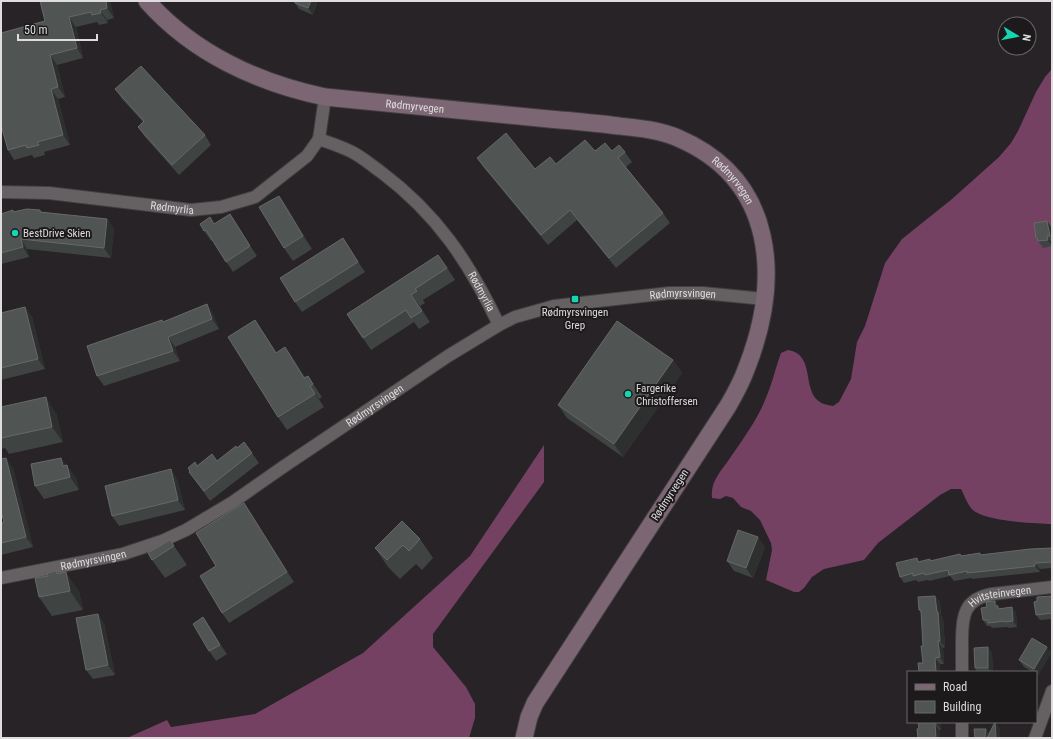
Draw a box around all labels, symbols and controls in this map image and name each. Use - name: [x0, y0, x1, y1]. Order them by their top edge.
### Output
- scale bar: [18, 16, 97, 42]
- north arrow: [997, 16, 1037, 56]
- text: 50 m: [24, 23, 48, 37]
- text: N: [1019, 33, 1033, 42]
- street label: Rødmyrvegen: [385, 97, 445, 116]
- street label: Rødmyrvegen: [709, 153, 757, 206]
- street label: Rødmyrlia: [150, 199, 194, 217]
- place label: BestDrive Skien: [23, 227, 91, 240]
- marker: BestDrive Skien: [10, 228, 20, 238]
- street label: Rødmyrlia: [466, 269, 498, 313]
- street label: Rødmyrsvingen: [649, 287, 717, 302]
- marker: Rødmyrsvingen Grep: [570, 294, 580, 304]
- place label: Rødmyrsvingen Grep: [542, 306, 608, 332]
- street label: Rødmyrsvingen: [343, 381, 406, 429]
- place label: Fargerike Christoffersen: [636, 382, 698, 408]
- marker: Fargerike Christoffersen: [623, 389, 633, 399]
- street label: Rødmyrvegen: [649, 467, 691, 523]
- street label: Rødmyrsvingen: [59, 547, 128, 573]
- street label: Hvitsteinvegen: [965, 583, 1032, 610]
- legend: [907, 671, 1037, 723]
- text: Road: [943, 680, 967, 694]
- text: Building: [943, 700, 981, 714]

